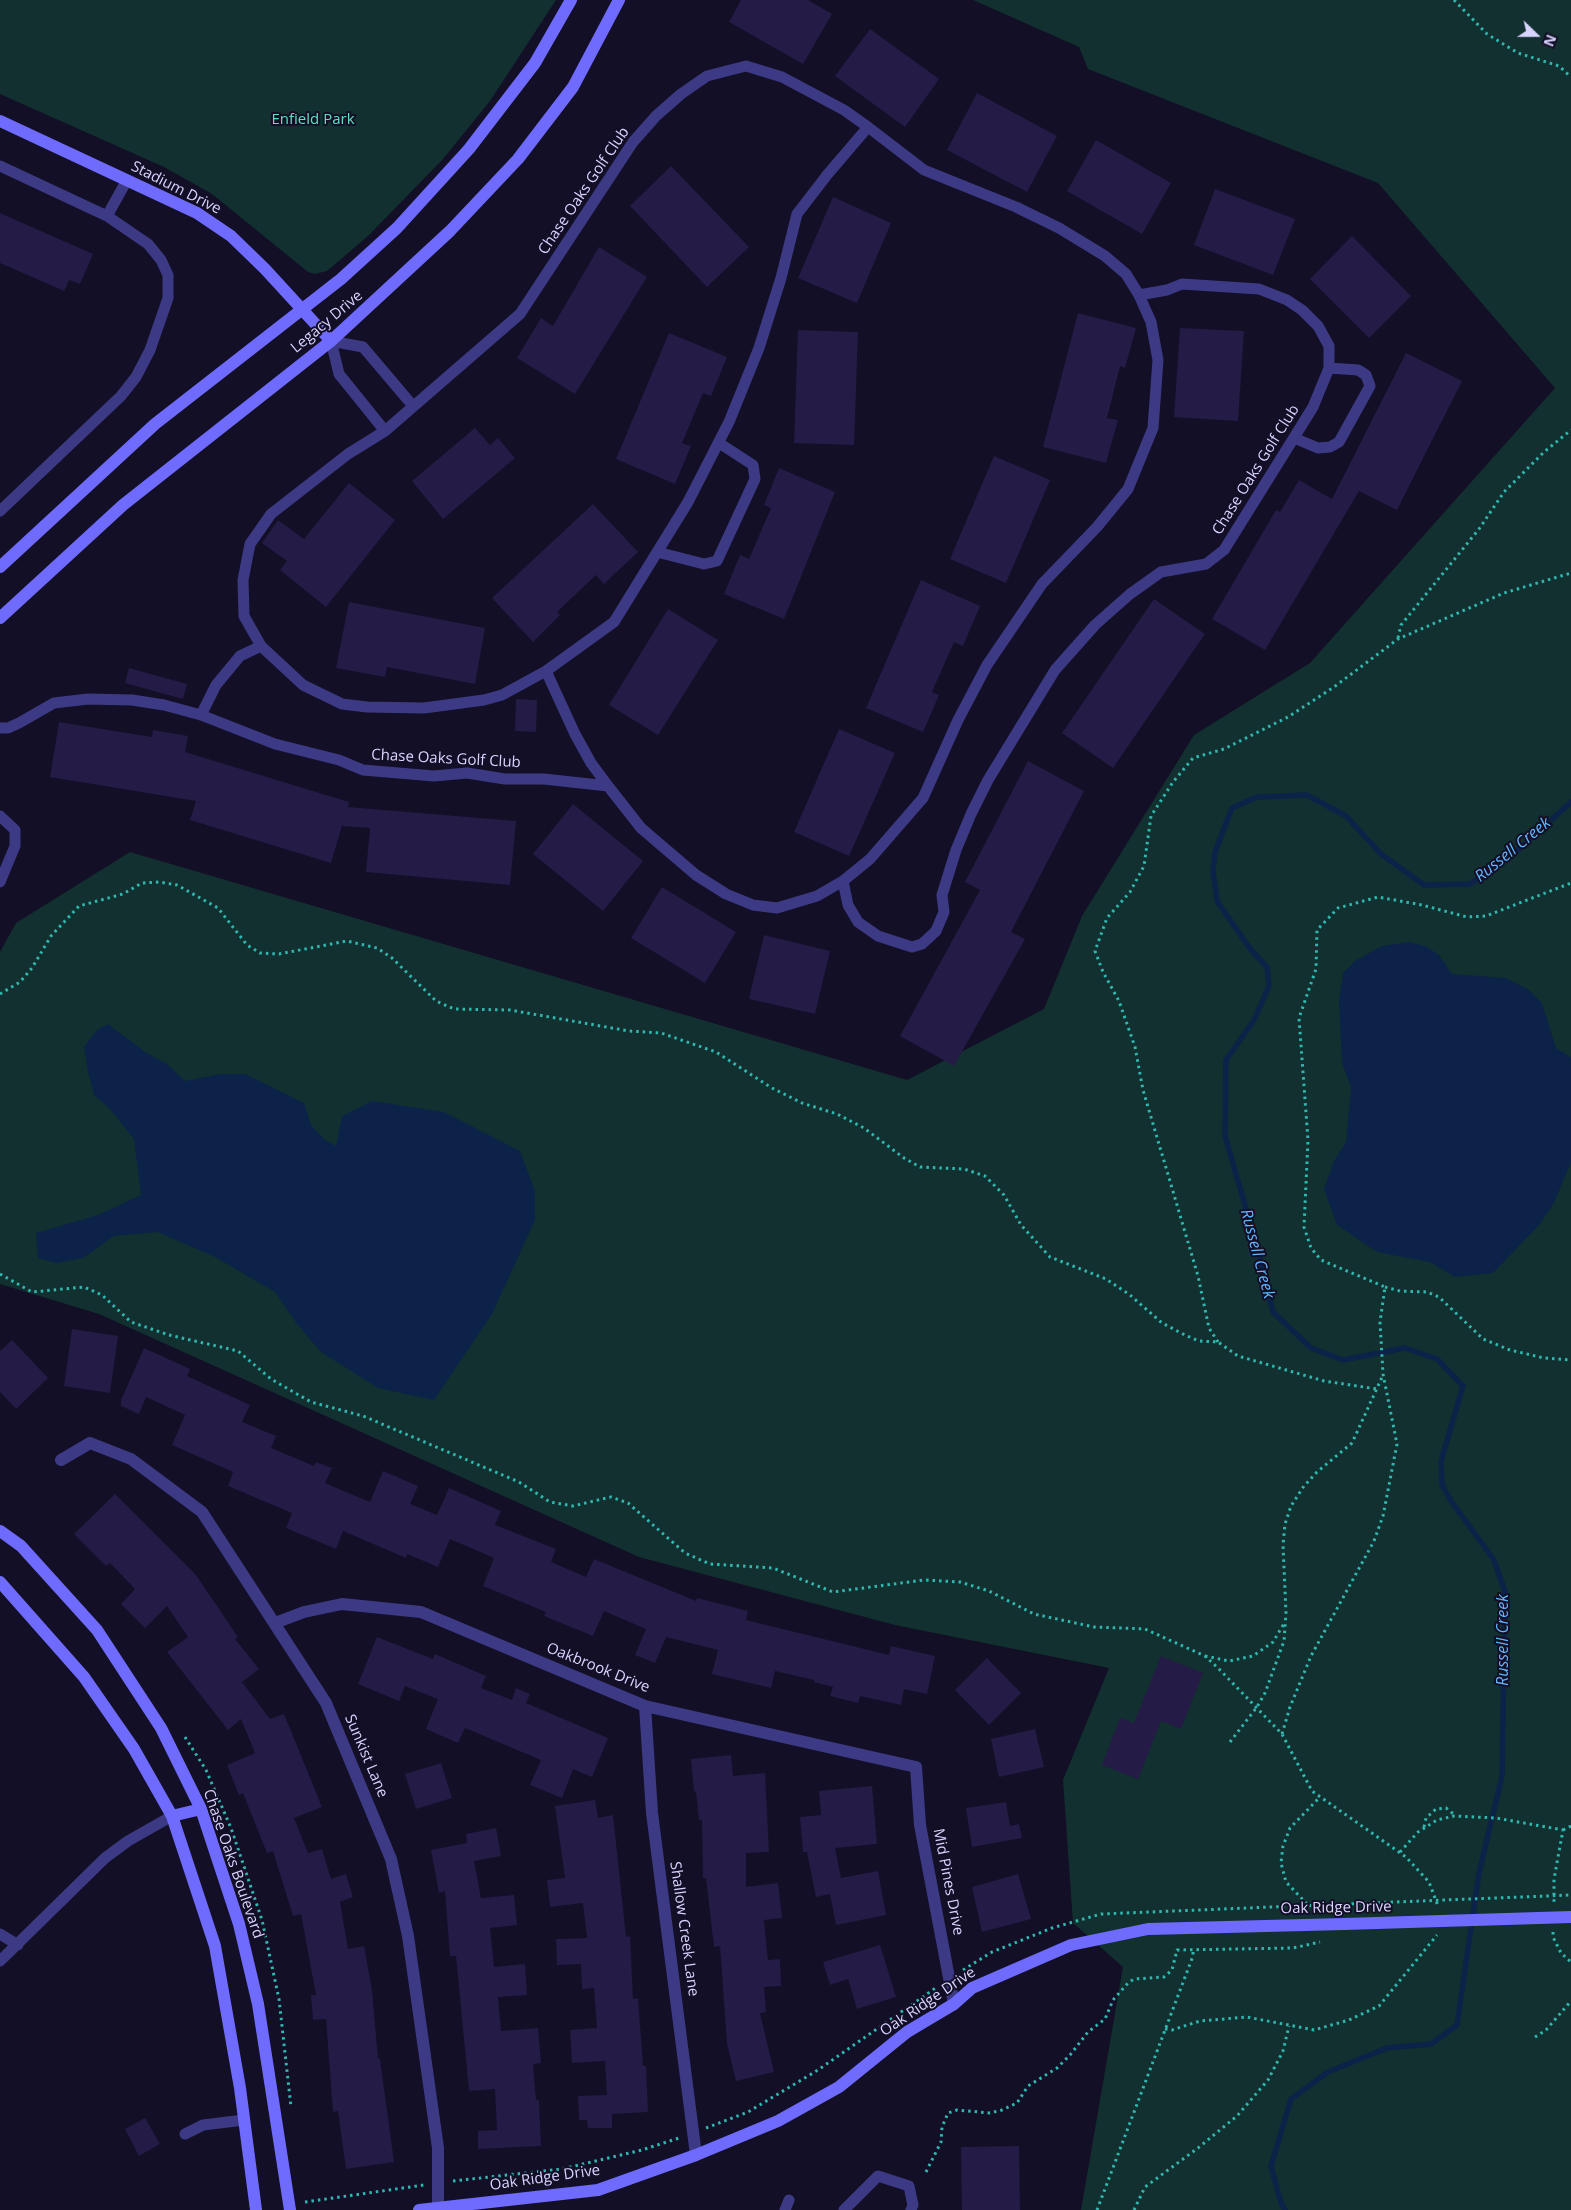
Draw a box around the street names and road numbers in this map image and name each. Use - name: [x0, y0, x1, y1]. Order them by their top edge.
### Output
- street label: Chase Oaks Golf Club: [535, 124, 633, 258]
- street label: Stadium Drive: [128, 158, 224, 218]
- street label: Legacy Drive: [287, 287, 367, 357]
- street label: Chase Oaks Golf Club: [1209, 402, 1303, 538]
- street label: Chase Oaks Golf Club: [371, 746, 521, 772]
- street label: Oakbrook Drive: [544, 1639, 652, 1697]
- street label: Sunkist Lane: [340, 1712, 392, 1800]
- street label: Chase Oaks Boulevard: [199, 1787, 267, 1941]
- street label: Mid Pines Drive: [929, 1827, 967, 1937]
- street label: Shallow Creek Lane: [666, 1860, 702, 1998]
- street label: Oak Ridge Drive: [1280, 1898, 1392, 1918]
- street label: Oak Ridge Drive: [877, 1963, 979, 2041]
- street label: Oak Ridge Drive: [489, 2161, 601, 2195]

